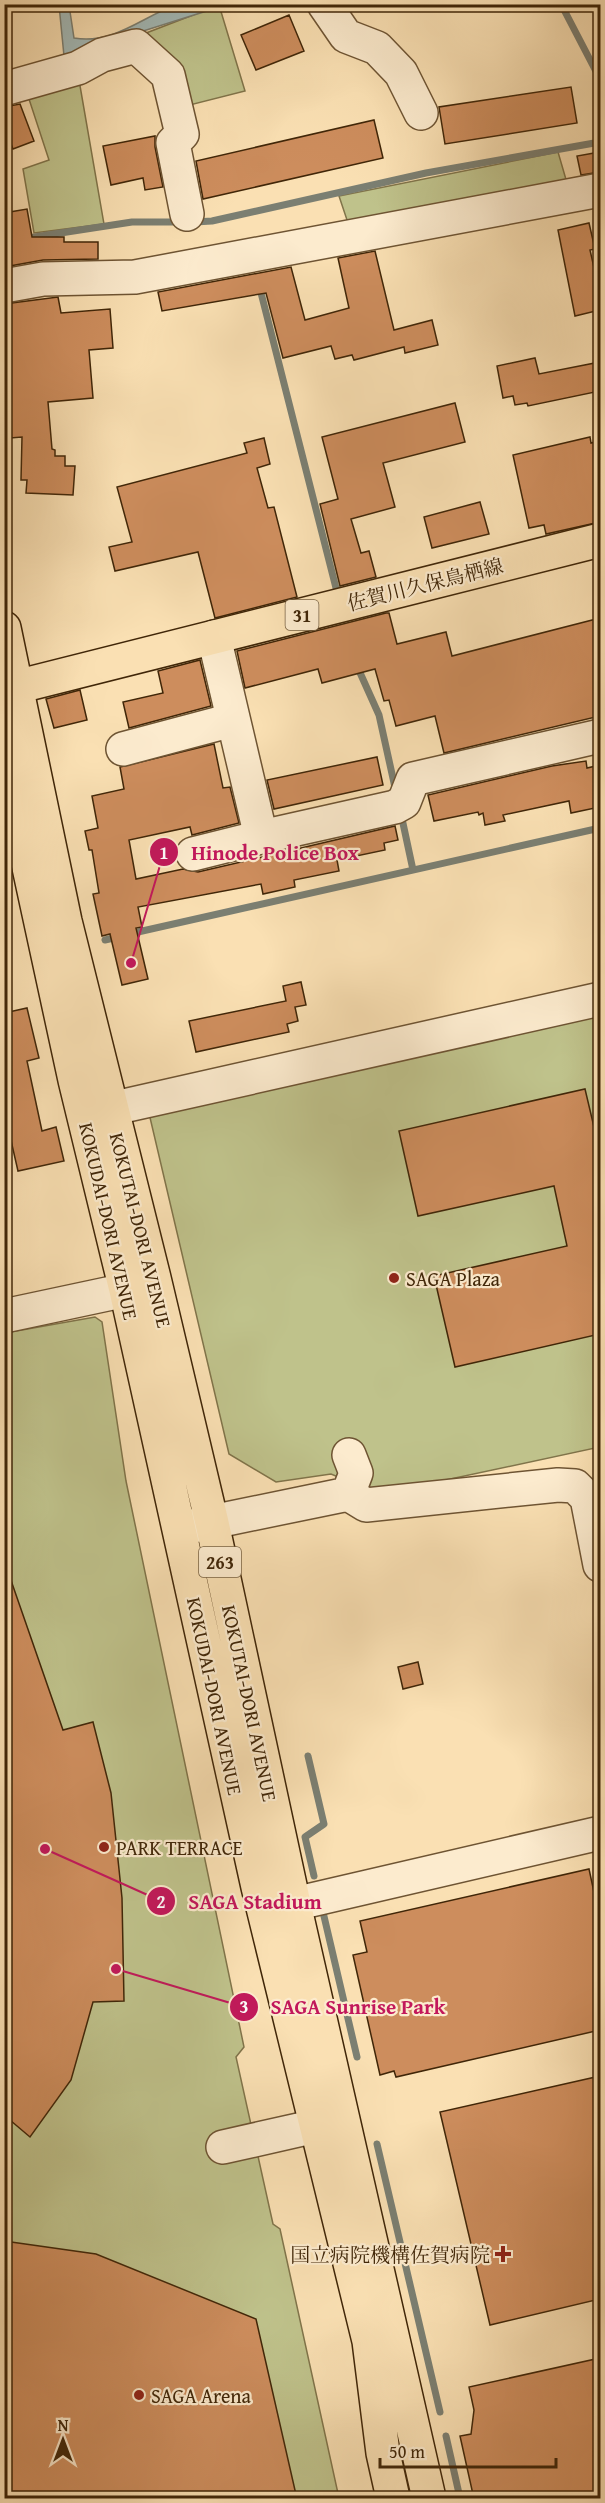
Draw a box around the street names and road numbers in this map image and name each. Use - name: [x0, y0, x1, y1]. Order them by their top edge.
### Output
- street label: 佐賀川久保鳥栖線: [344, 551, 506, 617]
- road number: 31: [286, 600, 318, 630]
- street label: KOKUDAI-DORI AVENUE: [72, 1119, 146, 1323]
- street label: KOKUTAI-DORI AVENUE: [103, 1129, 179, 1331]
- road number: 263: [199, 1547, 241, 1577]
- street label: KOKUDAI-DORI AVENUE: [180, 1594, 250, 1798]
- street label: KOKUTAI-DORI AVENUE: [215, 1602, 285, 1804]

